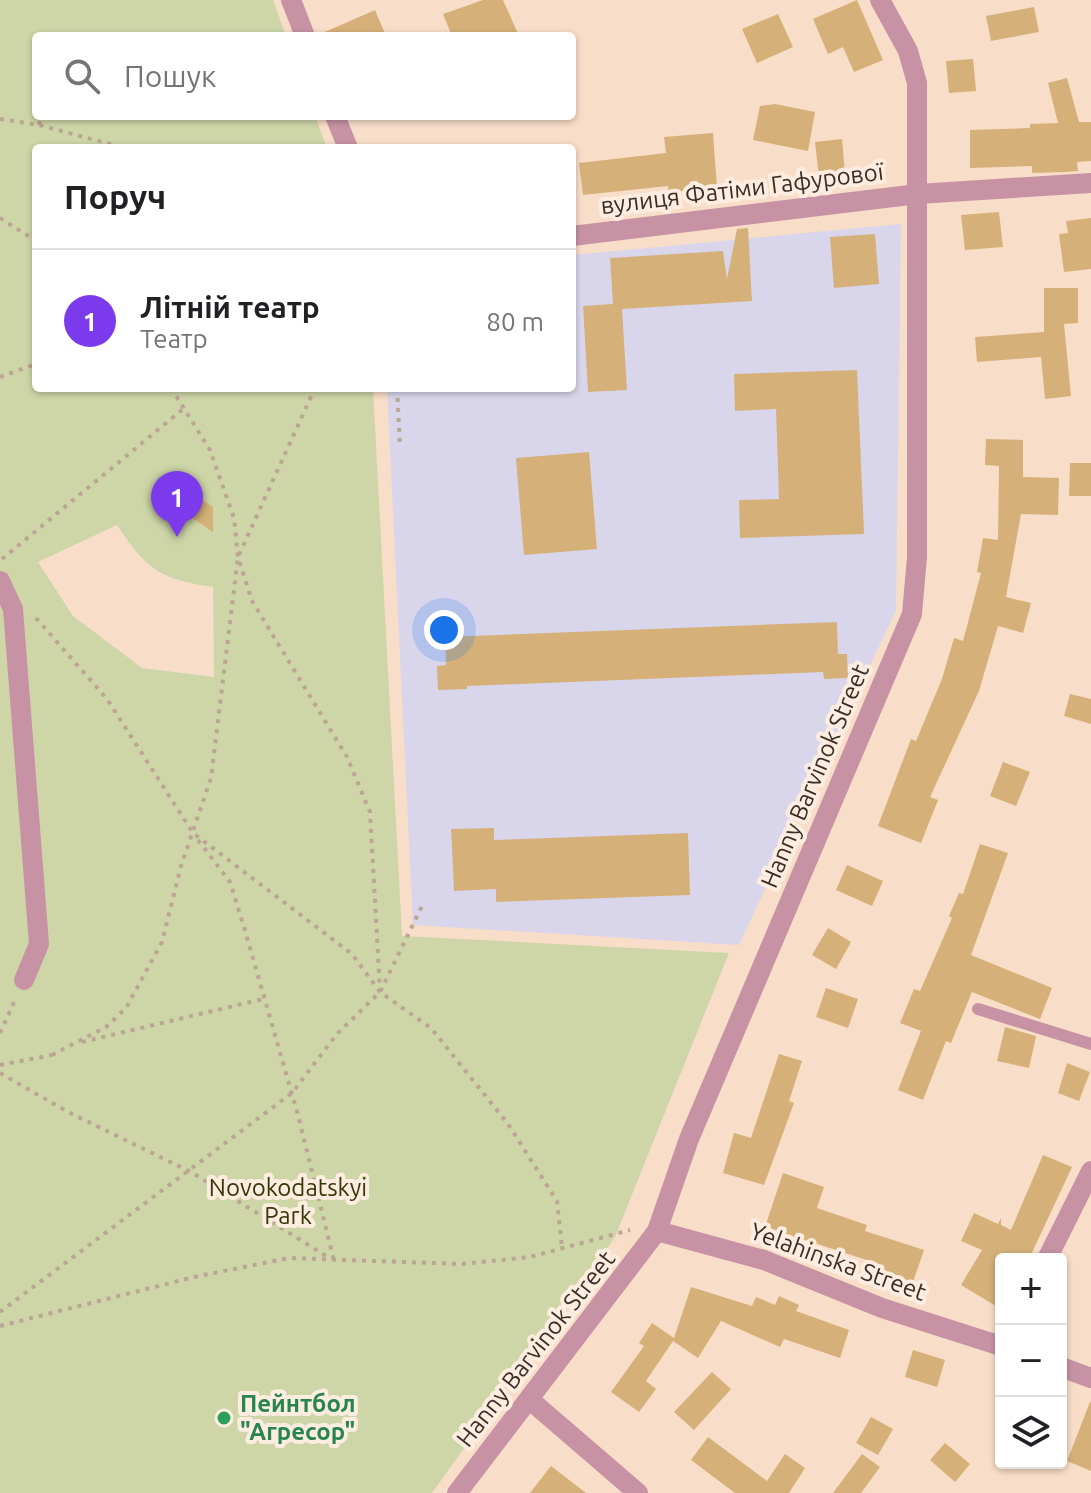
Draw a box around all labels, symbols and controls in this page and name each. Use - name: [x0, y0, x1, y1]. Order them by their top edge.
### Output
- search box: [32, 32, 576, 120]
- icon: search: [60, 54, 104, 98]
- text: Пошук: [124, 59, 217, 93]
- street label: вулиця Фатіми Гафурової: [599, 158, 886, 219]
- text: Поруч: [64, 177, 166, 215]
- text: Лiтнiй театр: [140, 290, 320, 324]
- text: 1: [83, 307, 97, 336]
- text: 80 m: [486, 307, 544, 336]
- text: Театр: [140, 324, 208, 353]
- pin: 1: [151, 471, 203, 537]
- your location: [424, 610, 464, 650]
- street label: Hanny Barvinok Street: [755, 659, 874, 892]
- park label: Novokodatskyi Park: [209, 1174, 367, 1229]
- street label: Yelahinska Street: [746, 1217, 930, 1306]
- street label: Hanny Barvinok Street: [451, 1245, 621, 1452]
- map controls: [995, 1253, 1067, 1469]
- button: +: [995, 1253, 1067, 1325]
- button: −: [995, 1325, 1067, 1397]
- place label: Пейнтбол "Агресор": [240, 1390, 356, 1445]
- button: layers: [995, 1397, 1067, 1469]
- marker: Пейнтбол "Агресор": [215, 1409, 233, 1427]

